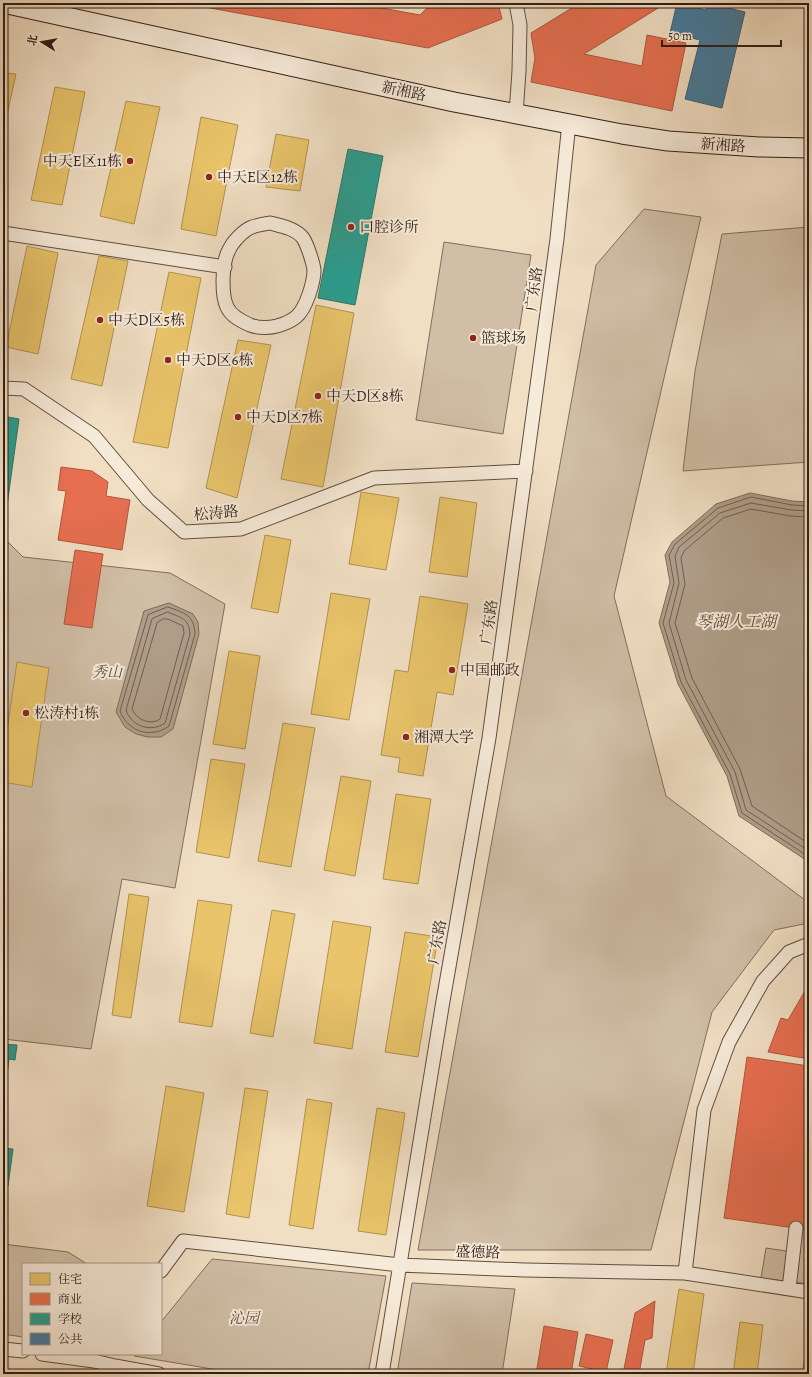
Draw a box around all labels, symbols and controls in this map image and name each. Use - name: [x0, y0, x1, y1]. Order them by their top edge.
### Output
- north arrow: [22, 22, 62, 62]
- scale bar: [662, 22, 781, 48]
- text: 50 m: [668, 28, 692, 44]
- text: 北: [24, 33, 41, 47]
- street label: 新湘路: [380, 77, 428, 105]
- street label: 新湘路: [700, 133, 746, 157]
- place label: 中天E区11栋: [43, 151, 122, 171]
- marker: 中天E区11栋: [125, 156, 135, 166]
- place label: 中天E区12栋: [217, 167, 298, 187]
- marker: 中天E区12栋: [204, 172, 214, 182]
- place label: 口腔诊所: [359, 217, 419, 237]
- marker: 口腔诊所: [346, 222, 356, 232]
- street label: 广东路: [521, 265, 547, 313]
- place label: 中天D区5栋: [108, 310, 185, 330]
- marker: 中天D区5栋: [95, 315, 105, 325]
- place label: 篮球场: [481, 328, 526, 348]
- marker: 篮球场: [468, 333, 478, 343]
- place label: 中天D区6栋: [176, 350, 253, 370]
- marker: 中天D区6栋: [163, 355, 173, 365]
- place label: 中天D区8栋: [326, 386, 404, 406]
- marker: 中天D区8栋: [313, 391, 323, 401]
- place label: 中天D区7栋: [246, 407, 323, 427]
- marker: 中天D区7栋: [233, 412, 243, 422]
- street label: 松涛路: [193, 501, 239, 525]
- street label: 广东路: [476, 598, 502, 646]
- water label: 琴湖人工湖: [696, 611, 779, 633]
- place label: 中国邮政: [460, 660, 520, 680]
- park label: 秀山: [92, 662, 124, 682]
- marker: 中国邮政: [447, 665, 457, 675]
- place label: 松涛村1栋: [34, 703, 99, 723]
- marker: 松涛村1栋: [21, 708, 31, 718]
- place label: 湘潭大学: [414, 727, 474, 747]
- marker: 湘潭大学: [401, 732, 411, 742]
- street label: 广东路: [423, 918, 451, 966]
- street label: 盛德路: [455, 1241, 501, 1263]
- legend: [22, 1263, 162, 1355]
- text: 住宅: [58, 1271, 82, 1287]
- text: 商业: [58, 1291, 82, 1307]
- park label: 沁园: [229, 1308, 261, 1328]
- text: 学校: [58, 1311, 82, 1327]
- text: 公共: [58, 1331, 82, 1347]

